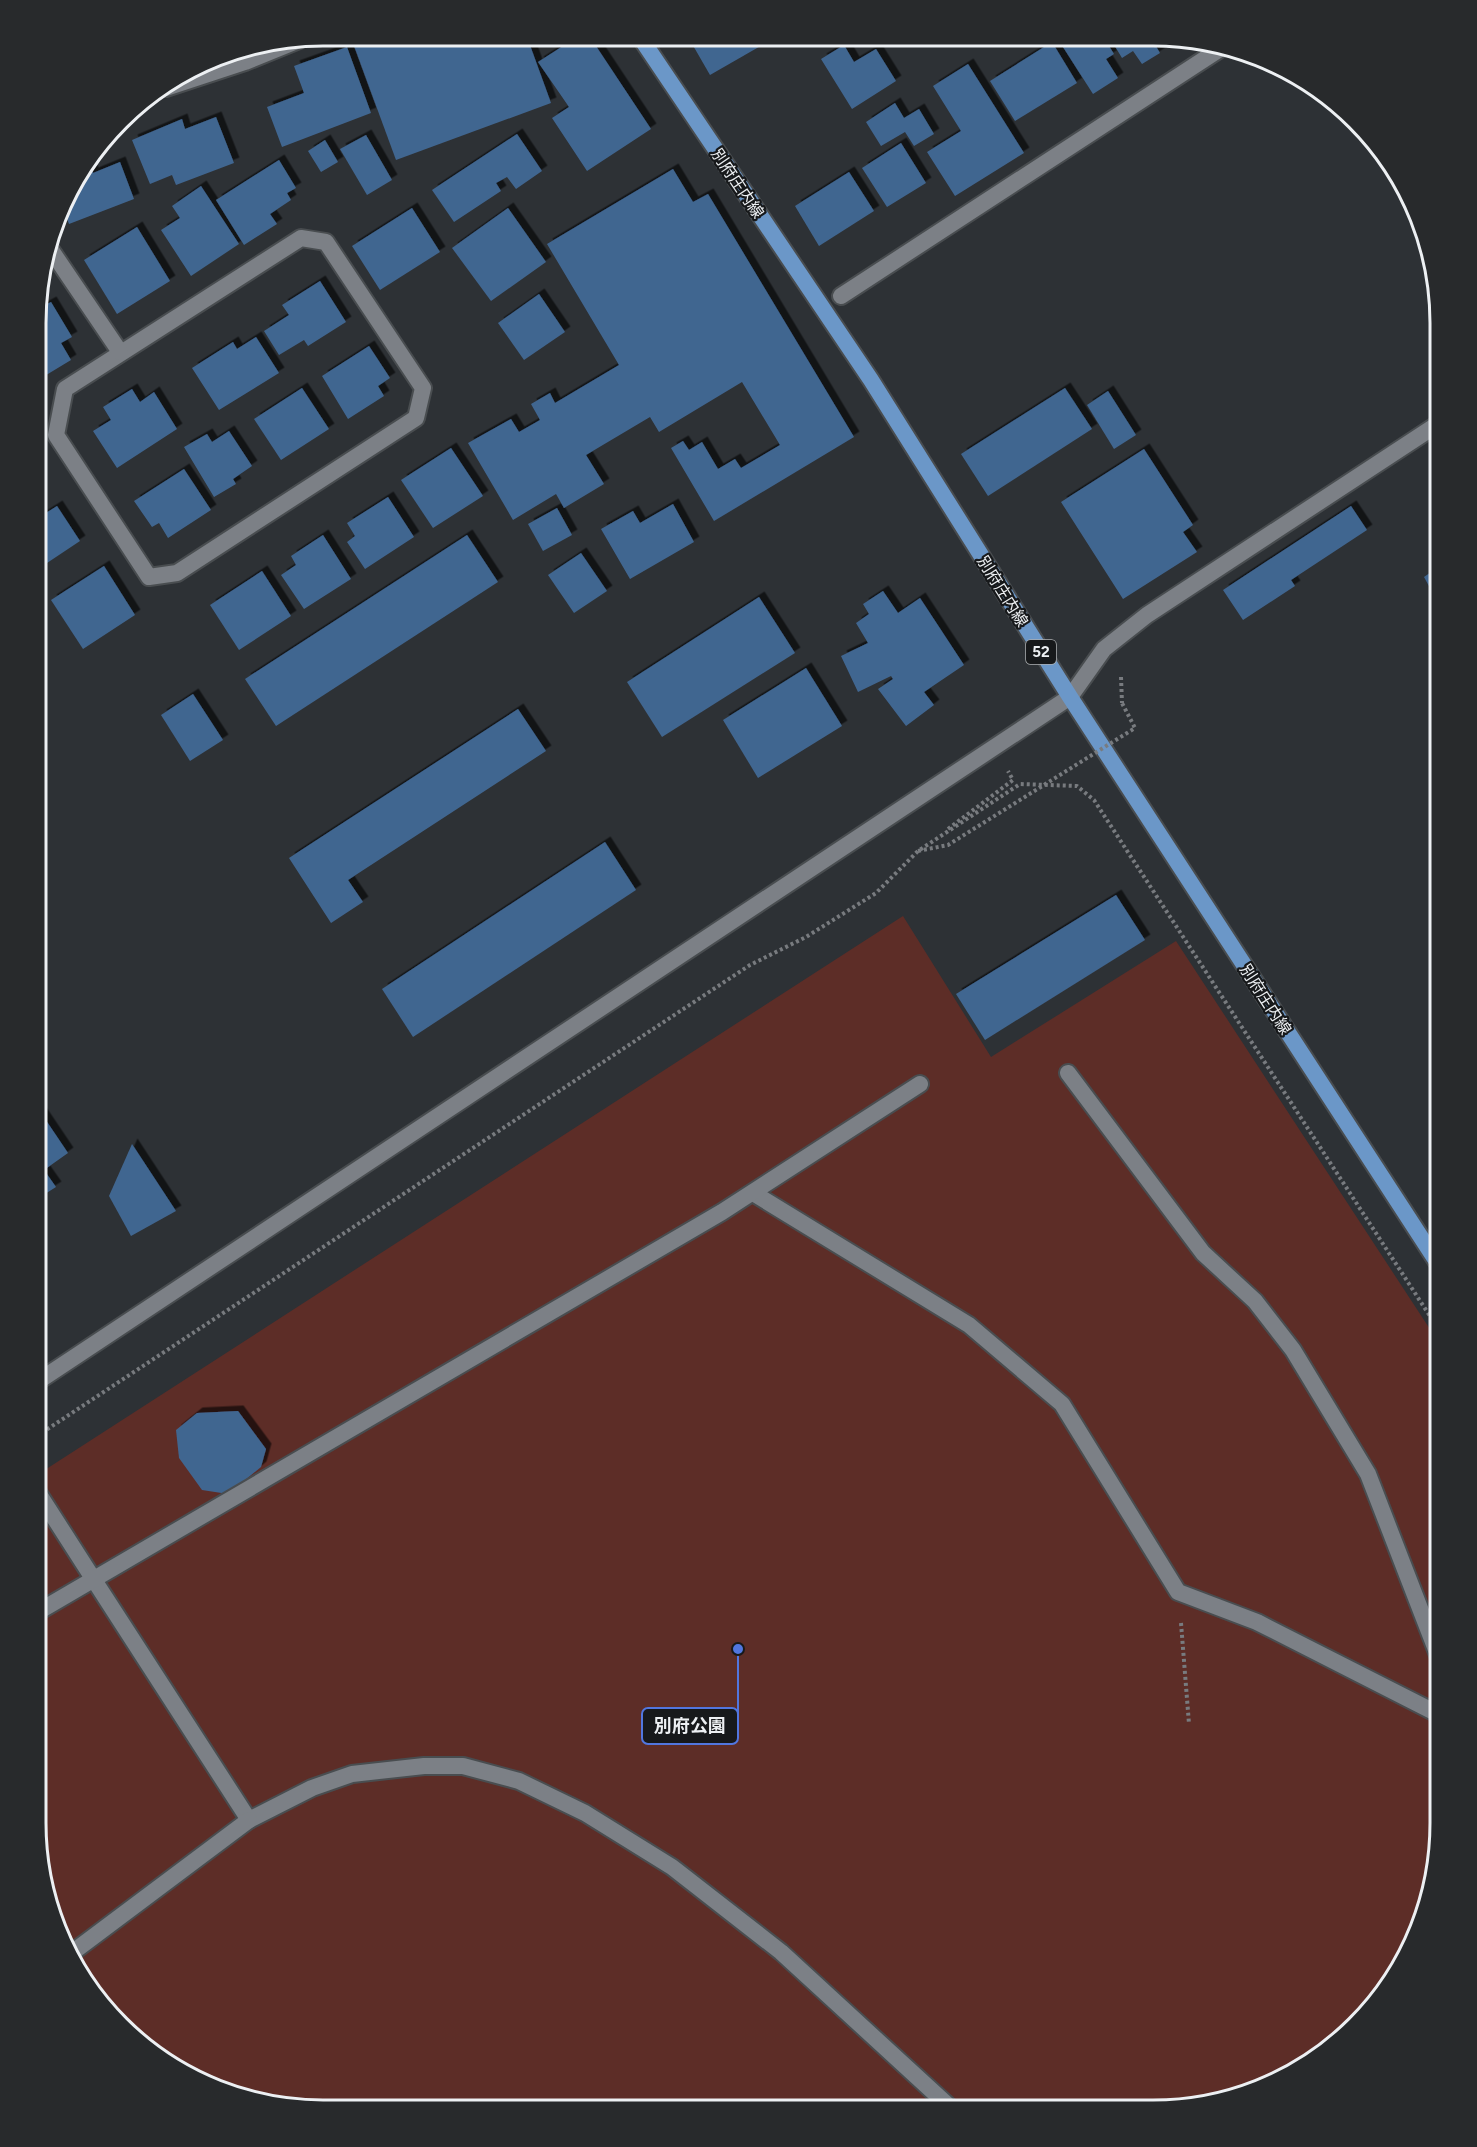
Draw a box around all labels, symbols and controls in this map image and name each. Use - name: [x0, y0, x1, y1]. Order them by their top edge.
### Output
- street label: 別府庄内線: [707, 145, 768, 222]
- street label: 別府庄内線: [973, 552, 1032, 630]
- road number: 52: [1026, 640, 1056, 664]
- street label: 別府庄内線: [1236, 961, 1295, 1038]
- callout: 別府公園: [642, 1708, 738, 1744]
- text: 別府公園: [654, 1715, 726, 1737]

